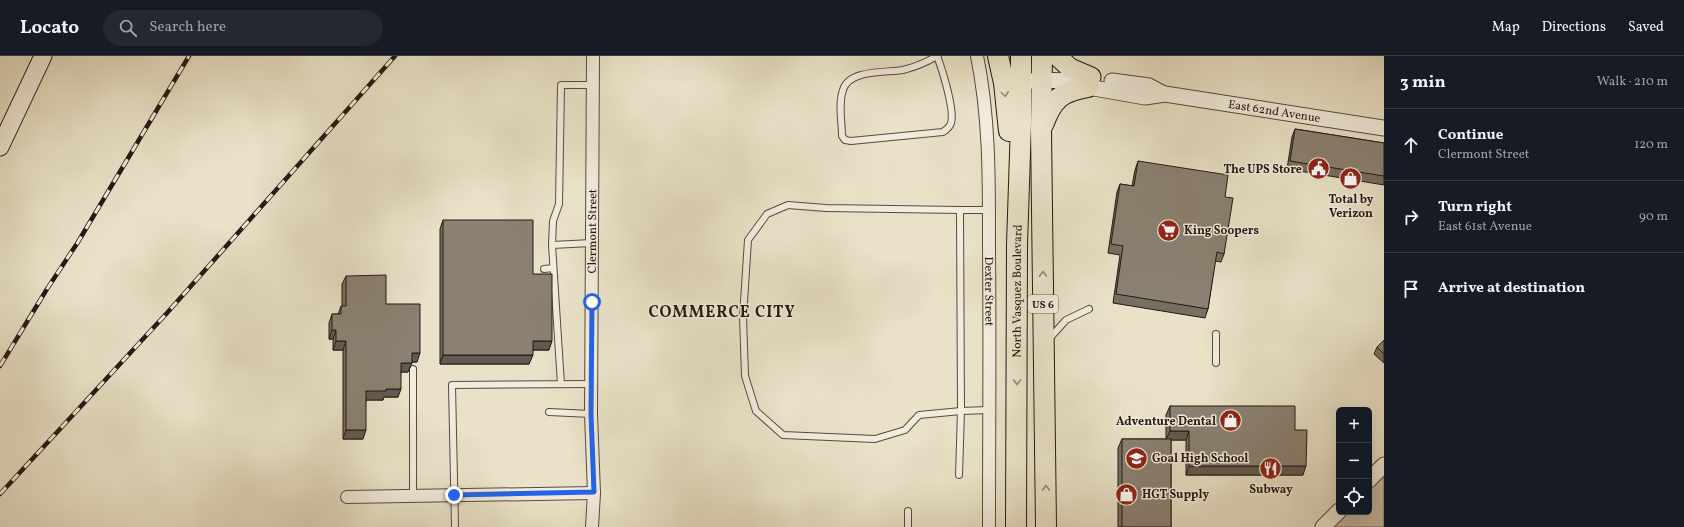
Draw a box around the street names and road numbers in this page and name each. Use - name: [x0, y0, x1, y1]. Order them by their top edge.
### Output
- street label: East 62nd Avenue: [1227, 97, 1322, 127]
- street label: Clermont Street: [585, 189, 601, 273]
- street label: North Vasquez Boulevard: [1010, 224, 1027, 358]
- street label: Dexter Street: [980, 257, 996, 326]
- road number: US 6: [1028, 295, 1058, 313]

